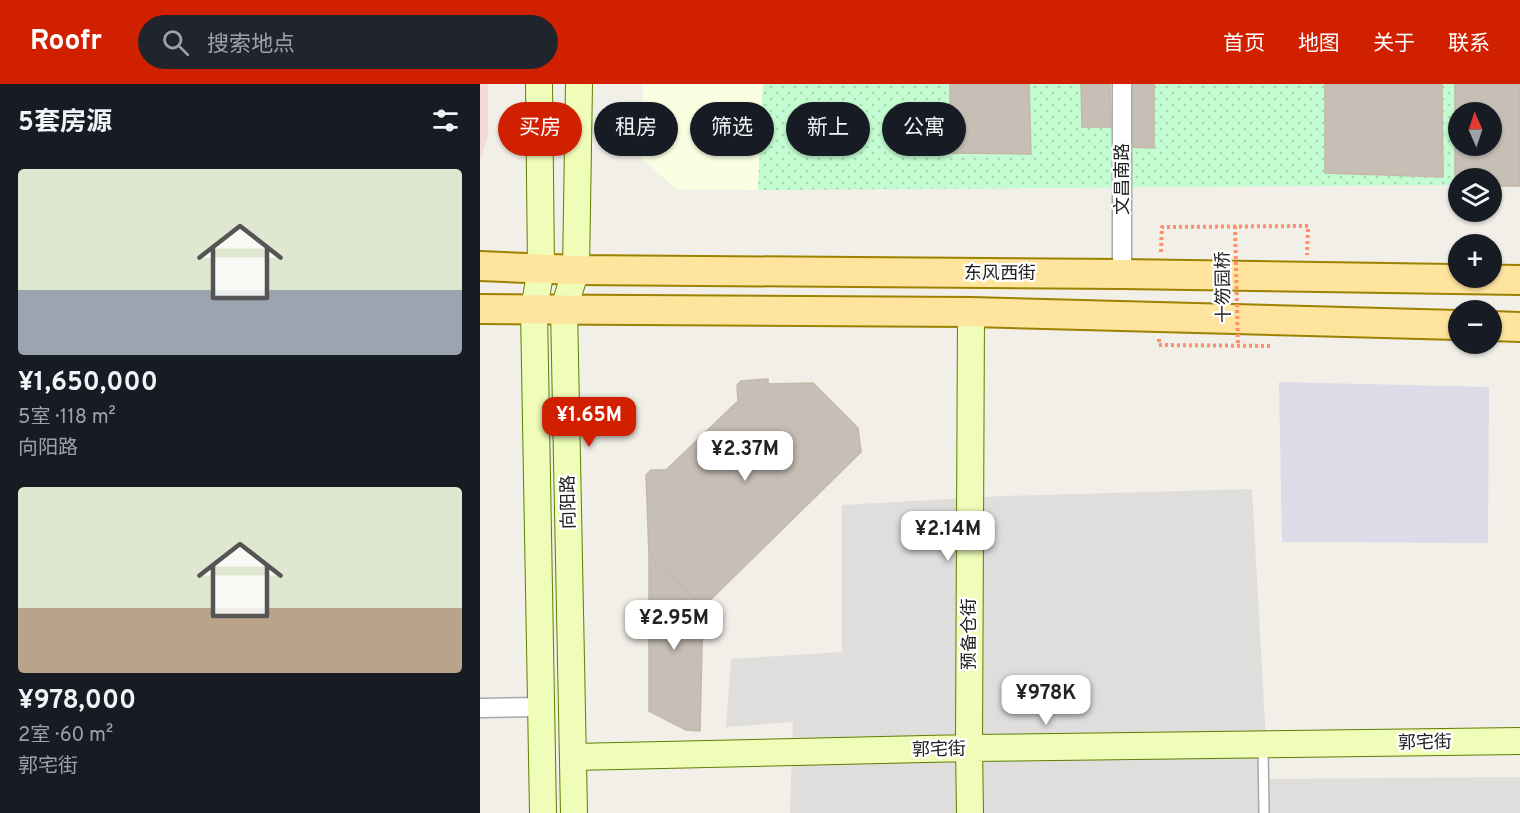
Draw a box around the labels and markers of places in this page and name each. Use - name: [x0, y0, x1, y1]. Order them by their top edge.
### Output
- pin: ¥1.65M: [540, 397, 638, 448]
- pin: ¥2.37M: [696, 431, 794, 482]
- pin: ¥2.14M: [899, 511, 997, 562]
- pin: ¥2.95M: [625, 600, 723, 651]
- pin: ¥978K: [1004, 675, 1088, 726]

